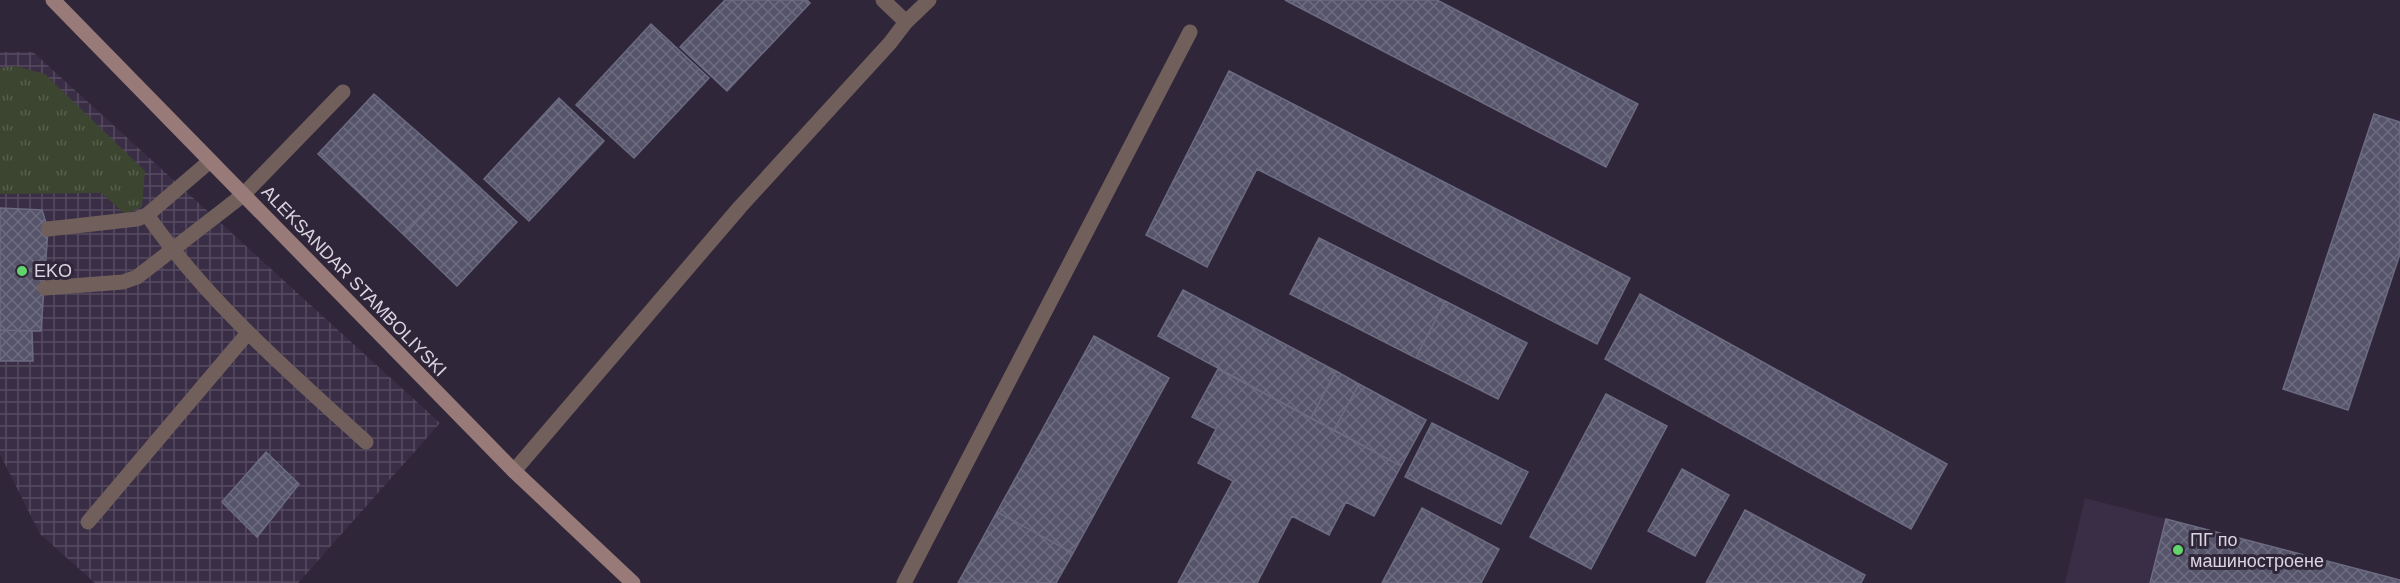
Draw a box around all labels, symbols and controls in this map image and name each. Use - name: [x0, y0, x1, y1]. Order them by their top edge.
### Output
- street label: ALEKSANDAR STAMBOLIYSKI: [258, 182, 450, 380]
- place label: EKO: [34, 261, 72, 281]
- marker: EKO: [15, 264, 29, 278]
- place label: ПГ по машиностроене: [2190, 530, 2324, 571]
- marker: ПГ по машиностроене: [2171, 543, 2185, 557]

